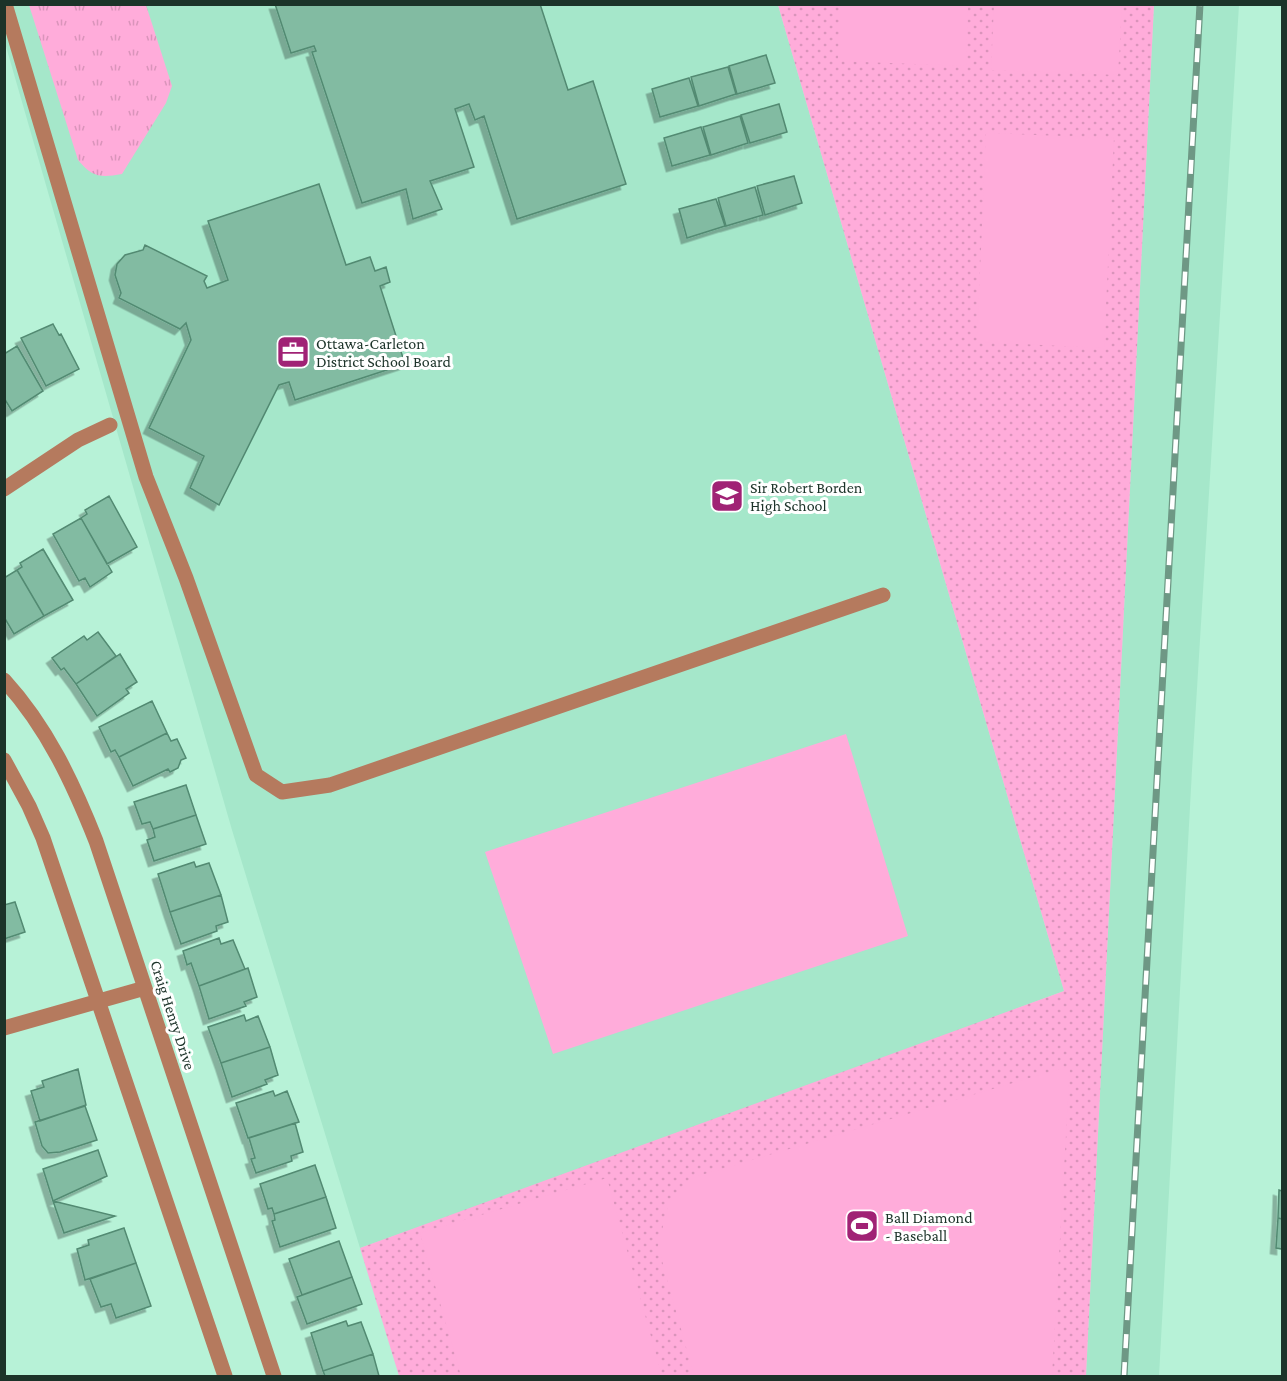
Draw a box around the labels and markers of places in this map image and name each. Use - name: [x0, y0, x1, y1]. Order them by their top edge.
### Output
- office icon: Ottawa-Carleton District School Board: [275, 334, 311, 370]
- place label: Ottawa-Carleton District School Board: [316, 335, 451, 370]
- school or university icon: Sir Robert Borden High School: [709, 478, 745, 514]
- place label: Sir Robert Borden High School: [750, 479, 863, 515]
- sports icon: Ball Diamond - Baseball: [844, 1208, 880, 1244]
- place label: Ball Diamond - Baseball: [885, 1209, 973, 1244]

